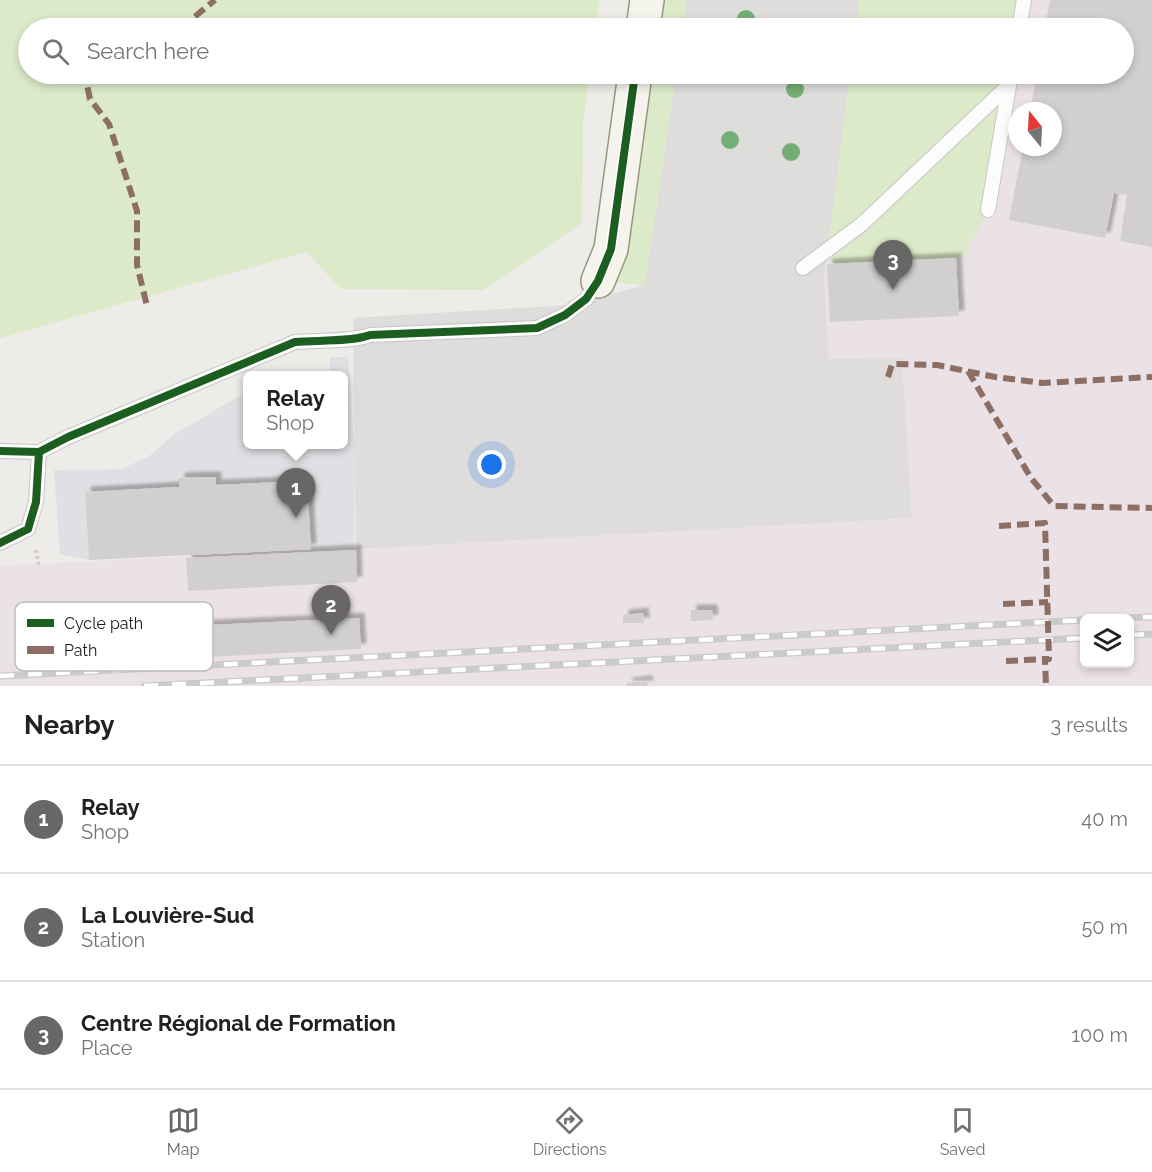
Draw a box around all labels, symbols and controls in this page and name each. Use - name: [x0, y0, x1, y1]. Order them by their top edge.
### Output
- search box: [18, 18, 1134, 84]
- icon: search: [39, 35, 72, 68]
- text: Search here: [87, 38, 209, 64]
- north arrow: [1008, 102, 1062, 156]
- pin: 3: [874, 240, 912, 290]
- popup: [243, 371, 348, 449]
- text: Relay: [266, 385, 325, 411]
- text: Shop: [266, 411, 314, 435]
- your location: [477, 450, 506, 479]
- pin: 1: [276, 468, 316, 518]
- pin: 2: [312, 586, 350, 635]
- legend: [15, 602, 213, 671]
- text: Cycle path: [64, 614, 143, 633]
- map controls: [1080, 614, 1134, 668]
- button: layers: [1080, 614, 1134, 668]
- text: Path: [64, 641, 97, 660]
- text: Nearby: [24, 710, 114, 740]
- text: 3 results: [1050, 713, 1128, 737]
- text: Relay: [81, 794, 140, 820]
- text: 1: [39, 807, 48, 831]
- text: 40 m: [1081, 807, 1128, 831]
- text: Shop: [81, 820, 129, 844]
- text: La Louvière-Sud: [81, 902, 254, 928]
- text: 2: [38, 915, 49, 939]
- text: 50 m: [1081, 915, 1128, 939]
- text: Station: [81, 928, 145, 952]
- text: Centre Régional de Formation: [81, 1010, 396, 1036]
- text: 3: [38, 1023, 49, 1047]
- text: 100 m: [1071, 1023, 1128, 1047]
- text: Place: [81, 1036, 132, 1060]
- tab: Map: [167, 1104, 200, 1159]
- tab: Directions: [533, 1104, 607, 1159]
- tab: Saved: [940, 1104, 985, 1159]

